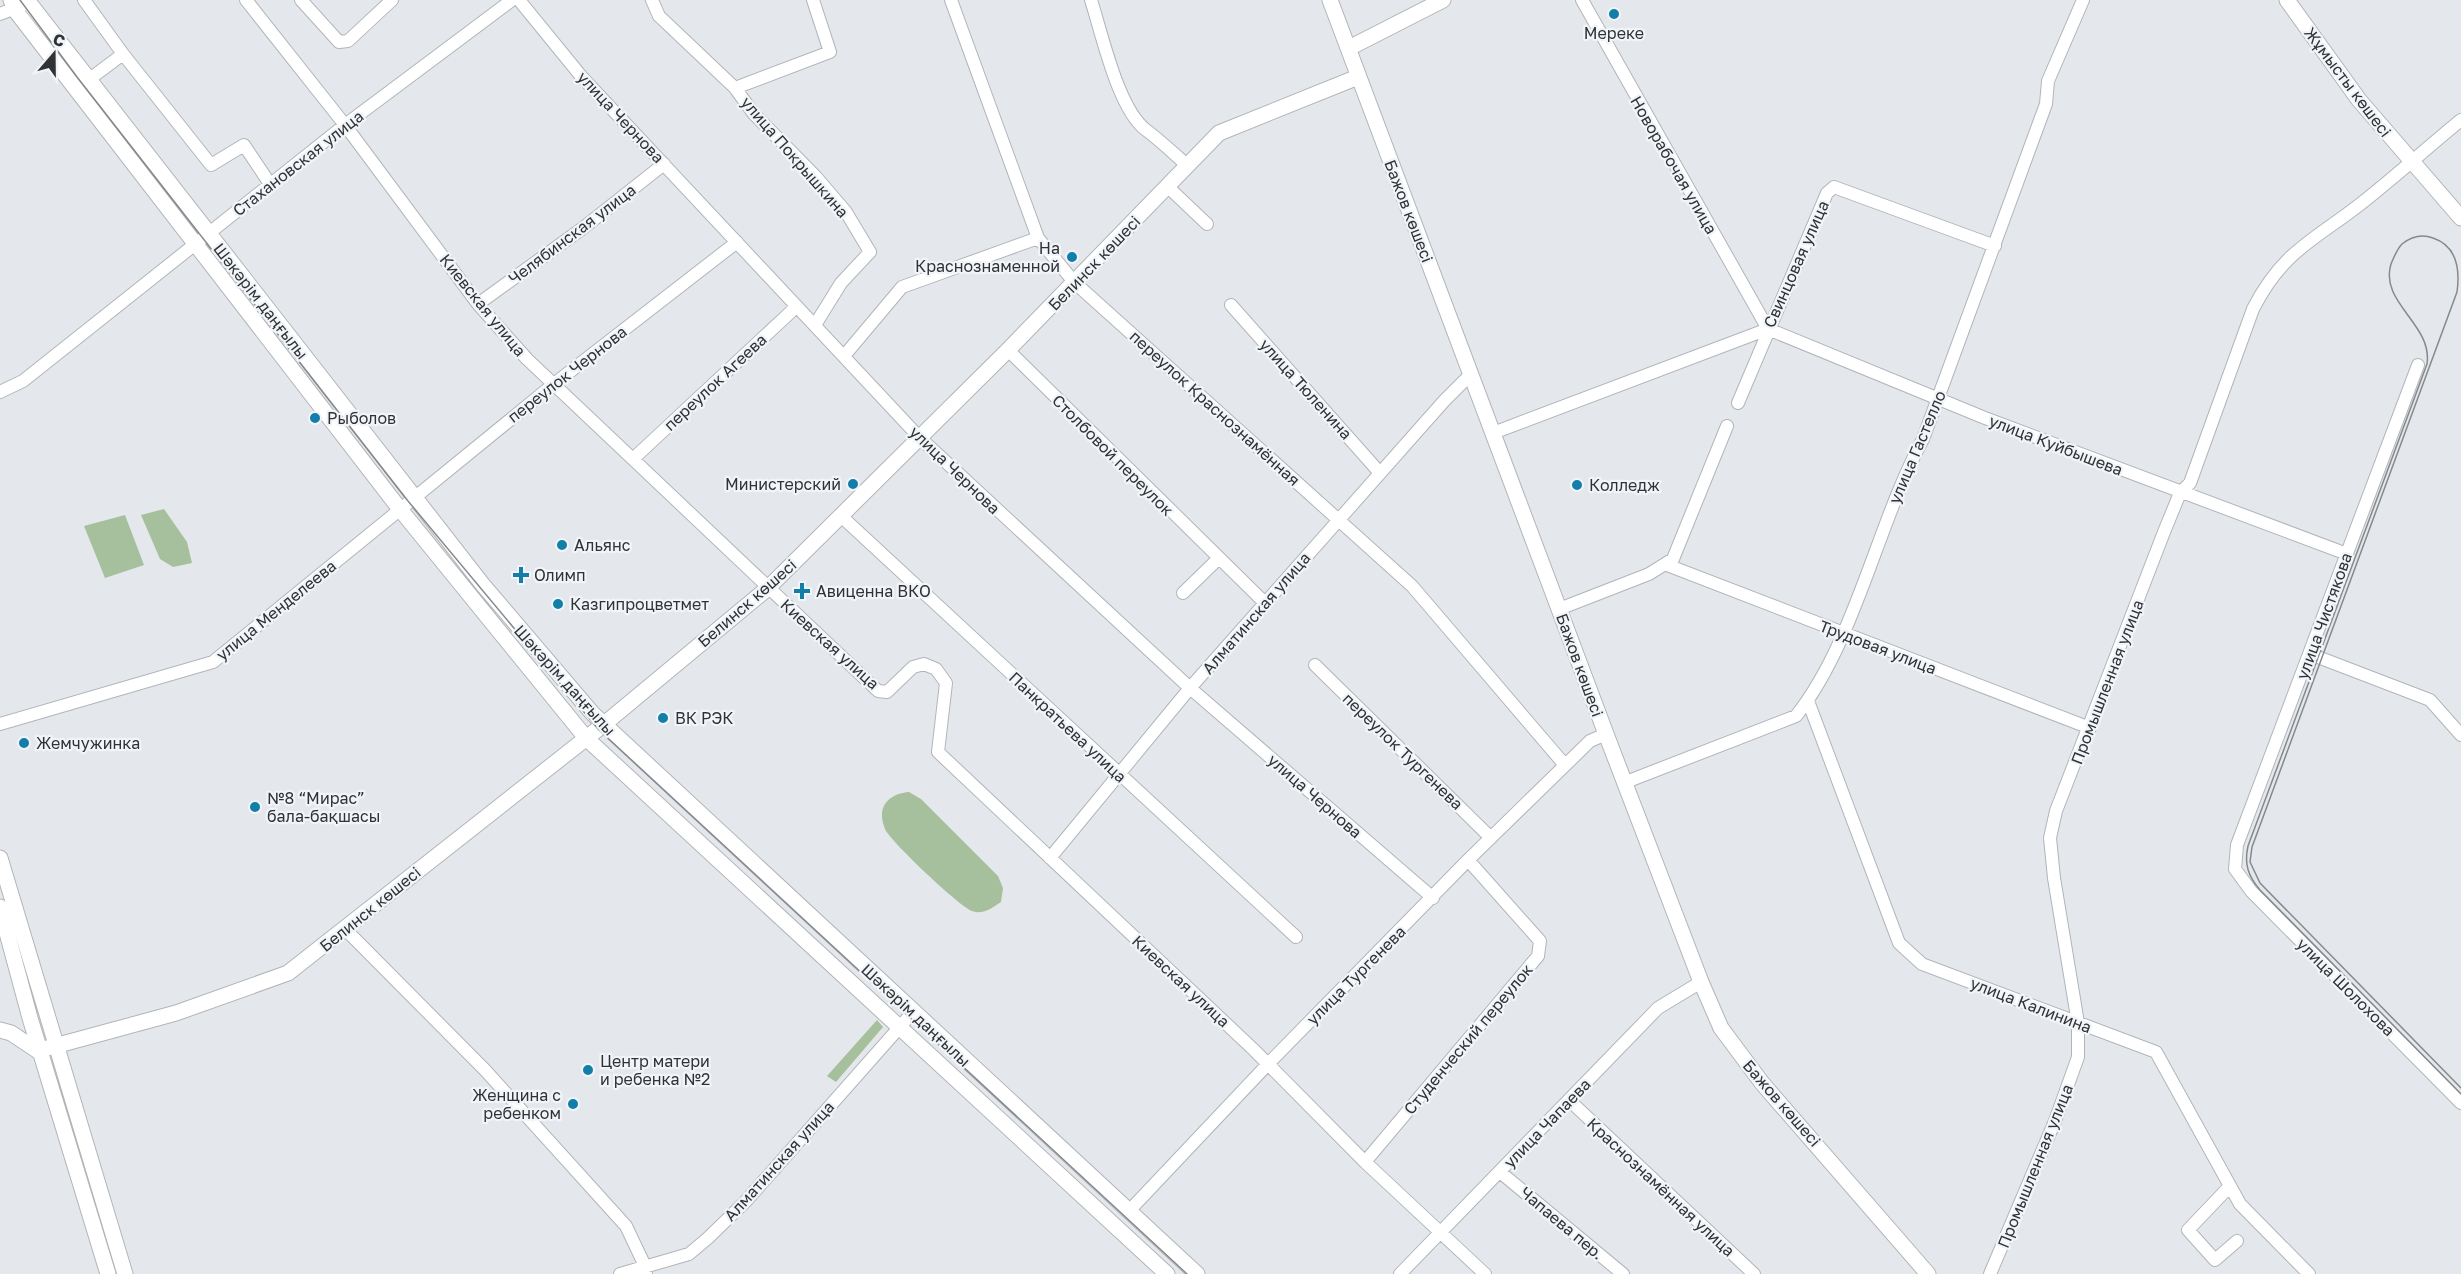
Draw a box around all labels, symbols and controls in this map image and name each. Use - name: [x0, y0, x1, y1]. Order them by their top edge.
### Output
- marker: Мереке: [1607, 7, 1621, 21]
- place label: Мереке: [1584, 23, 1644, 43]
- street label: Жұмысты көшесі: [2300, 23, 2396, 141]
- north arrow: [24, 24, 84, 84]
- text: С: [50, 29, 68, 51]
- street label: улица Чернова: [573, 67, 669, 167]
- street label: улица Покрышкина: [737, 92, 853, 222]
- street label: Новорабочая улица: [1626, 92, 1722, 238]
- street label: Стахановская улица: [229, 106, 367, 220]
- street label: Бажов көшесі: [1380, 157, 1438, 265]
- street label: Челябинская улица: [504, 180, 640, 288]
- street label: Свинцовая улица: [1759, 197, 1833, 331]
- street label: Белинск көшесі: [1044, 211, 1144, 315]
- place label: На Краснознаменной: [915, 238, 1060, 276]
- street label: Шәкәрім даңғылы: [209, 239, 313, 363]
- street label: Киевская улица: [436, 250, 530, 360]
- marker: На Краснознаменной: [1065, 250, 1079, 264]
- street label: переулок Чернова: [503, 321, 631, 427]
- street label: переулок Краснознамённая: [1126, 326, 1304, 490]
- street label: переулок Агеева: [660, 329, 770, 435]
- street label: улица Тюленина: [1256, 335, 1356, 443]
- street label: улица Гастелло: [1884, 387, 1950, 507]
- street label: Столбовой переулок: [1048, 390, 1178, 520]
- place label: Рыболов: [327, 408, 396, 428]
- street label: улица Куйбышева: [1986, 410, 2126, 480]
- marker: Рыболов: [308, 411, 322, 425]
- street label: улица Чернова: [906, 422, 1004, 518]
- place label: Министерский: [725, 474, 841, 494]
- place label: Колледж: [1589, 475, 1660, 495]
- marker: Министерский: [846, 477, 860, 491]
- marker: Колледж: [1570, 478, 1584, 492]
- place label: Альянс: [574, 535, 631, 555]
- marker: Альянс: [555, 538, 569, 552]
- street label: Алматинская улица: [1198, 548, 1314, 678]
- street label: улица Чистякова: [2292, 550, 2356, 682]
- street label: Белинск көшесі: [694, 555, 800, 651]
- street label: улица Менделеева: [212, 556, 340, 664]
- place label: Олимп: [534, 565, 586, 585]
- marker: Олимп: [512, 566, 530, 584]
- place label: Авиценна ВКО: [816, 581, 931, 601]
- marker: Авиценна ВКО: [793, 582, 811, 600]
- place label: Казгипроцветмет: [570, 594, 709, 614]
- street label: Киевская улица: [776, 594, 884, 694]
- marker: Казгипроцветмет: [551, 597, 565, 611]
- street label: Промышленная улица: [2066, 597, 2148, 767]
- street label: Бажов көшесі: [1552, 611, 1608, 719]
- street label: Трудовая улица: [1817, 615, 1939, 679]
- street label: Шәкәрім даңғылы: [510, 620, 620, 740]
- street label: Панкратьева улица: [1005, 667, 1131, 787]
- street label: переулок Тургенева: [1339, 688, 1467, 814]
- place label: ВК РЭК: [675, 708, 733, 728]
- marker: ВК РЭК: [656, 711, 670, 725]
- place label: Жемчужинка: [36, 733, 140, 753]
- marker: Жемчужинка: [17, 736, 31, 750]
- street label: улица Чернова: [1264, 750, 1366, 842]
- place label: №8 “Мирас” бала-бақшасы: [267, 788, 380, 826]
- marker: №8 “Мирас” бала-бақшасы: [248, 800, 262, 814]
- street label: Белинск көшесі: [315, 862, 425, 956]
- street label: улица Тургенева: [1302, 921, 1410, 1029]
- street label: Киевская улица: [1128, 931, 1234, 1031]
- street label: улица Шолохова: [2293, 934, 2399, 1040]
- street label: Шәкәрім даңғылы: [857, 959, 975, 1071]
- street label: Студенческий переулок: [1399, 960, 1537, 1118]
- street label: улица Калинина: [1967, 973, 2095, 1037]
- place label: Центр матери и ребенка №2: [600, 1051, 710, 1089]
- street label: Бажов көшесі: [1739, 1055, 1825, 1151]
- marker: Центр матери и ребенка №2: [581, 1063, 595, 1077]
- street label: улица Чапаева: [1499, 1074, 1595, 1172]
- street label: Промышленная улица: [1993, 1081, 2077, 1251]
- place label: Женщина с ребенком: [472, 1085, 561, 1123]
- marker: Женщина с ребенком: [566, 1097, 580, 1111]
- street label: Алматинская улица: [720, 1097, 838, 1225]
- street label: Краснознамённая улица: [1583, 1113, 1739, 1261]
- street label: Чапаева пер.: [1516, 1182, 1608, 1264]

